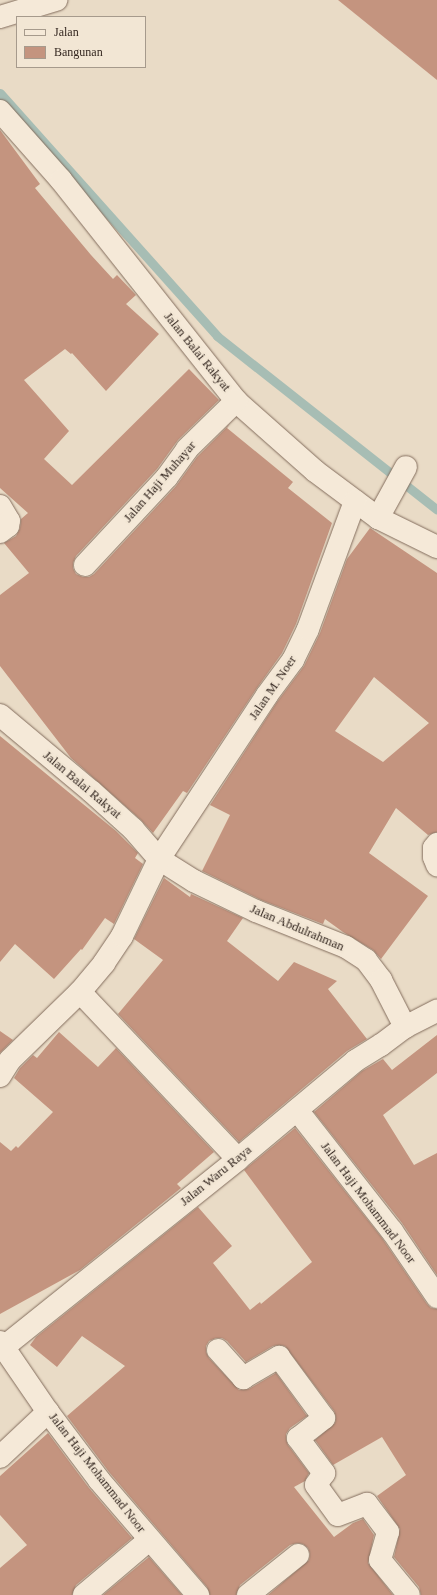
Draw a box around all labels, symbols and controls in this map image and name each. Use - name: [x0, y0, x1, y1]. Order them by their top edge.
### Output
- legend: [16, 16, 146, 68]
- text: Jalan: [54, 25, 79, 39]
- text: Bangunan: [54, 45, 103, 59]
- street label: Jalan Balai Rakyat: [160, 309, 234, 395]
- street label: Jalan Haji Muhayar: [120, 438, 200, 526]
- street label: Jalan M. Noer: [246, 653, 300, 723]
- street label: Jalan Balai Rakyat: [40, 748, 124, 822]
- street label: Jalan Abdulrahman: [247, 901, 347, 955]
- street label: Jalan Haji Mohammad Noor: [317, 1139, 419, 1267]
- street label: Jalan Waru Raya: [177, 1142, 255, 1210]
- street label: Jalan Haji Mohammad Noor: [45, 1410, 149, 1536]

